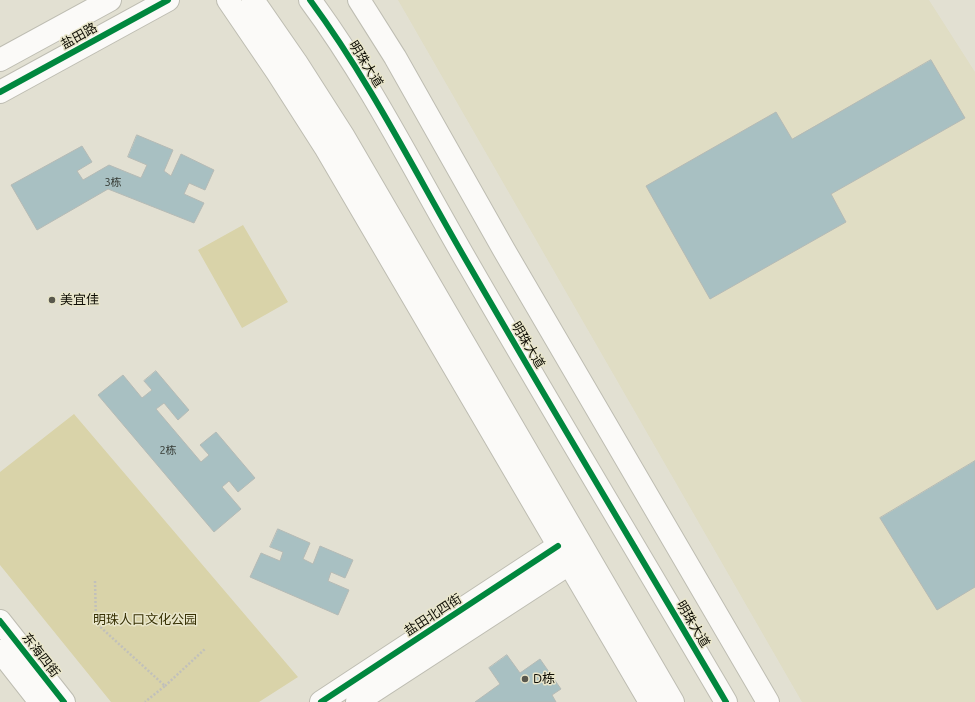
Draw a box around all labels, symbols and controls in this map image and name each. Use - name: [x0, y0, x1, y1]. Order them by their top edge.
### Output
- street label: 盐田路: [58, 20, 100, 52]
- street label: 明珠大道: [346, 38, 386, 90]
- house number: 3栋: [104, 175, 122, 189]
- place label: 美宜佳: [60, 292, 99, 308]
- marker: 美宜佳: [47, 295, 57, 305]
- street label: 明珠大道: [508, 319, 548, 371]
- house number: 2栋: [159, 443, 177, 457]
- street label: 盐田北四街: [401, 591, 465, 639]
- street label: 明珠大道: [673, 598, 713, 650]
- park label: 明珠人口文化公园: [93, 612, 197, 628]
- street label: 东海四街: [19, 630, 63, 680]
- place label: D栋: [533, 671, 555, 687]
- marker: D栋: [520, 674, 530, 684]

